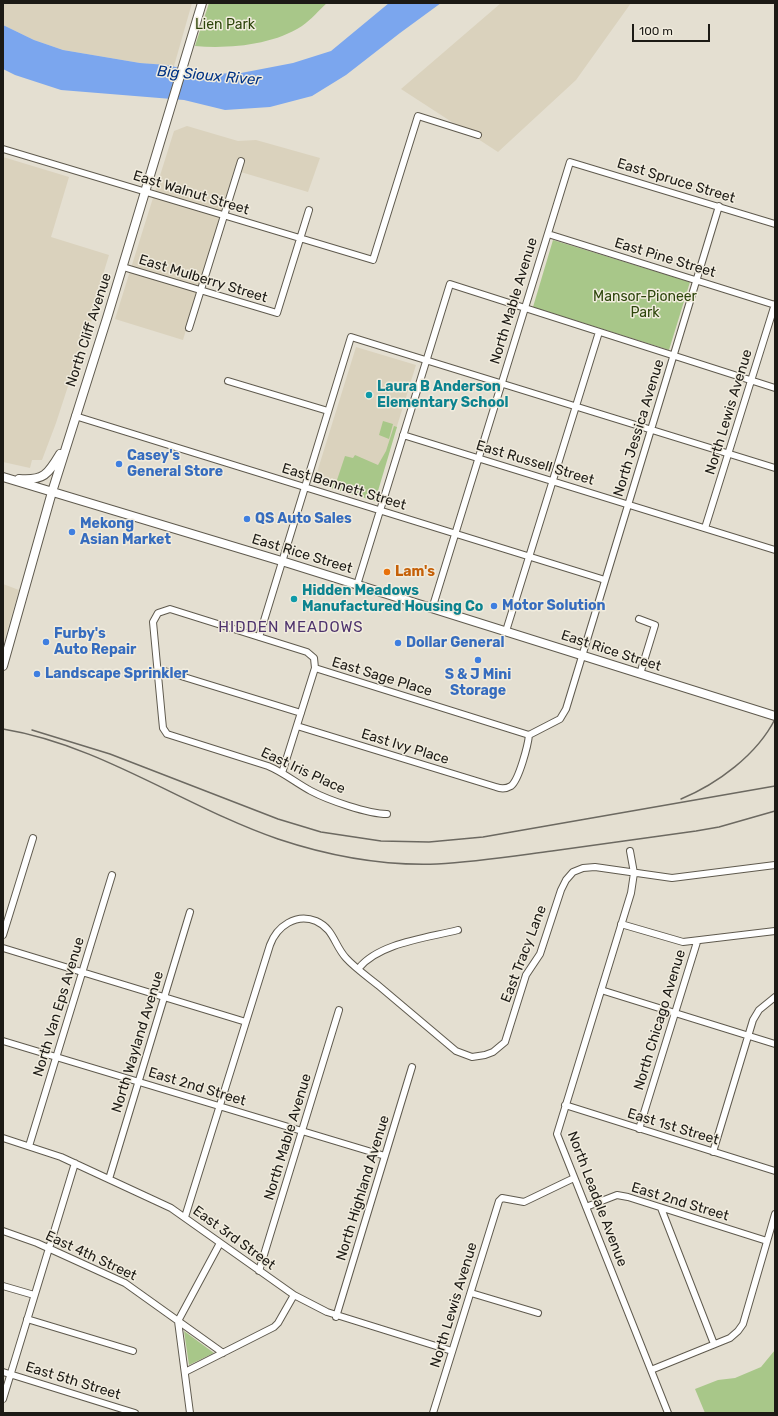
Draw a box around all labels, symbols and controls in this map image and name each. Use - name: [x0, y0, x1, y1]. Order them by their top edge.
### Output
- scale bar: [634, 16, 712, 42]
- park label: Lien Park: [195, 17, 255, 33]
- text: 100 m: [639, 24, 673, 38]
- water label: Big Sioux River: [156, 62, 262, 90]
- street label: East Spruce Street: [615, 155, 737, 207]
- street label: East Walnut Street: [131, 167, 251, 219]
- street label: East Pine Street: [612, 235, 718, 281]
- street label: North Mable Avenue: [487, 236, 541, 366]
- street label: East Mulberry Street: [137, 251, 269, 307]
- street label: North Cliff Avenue: [63, 271, 115, 389]
- park label: Mansor-Pioneer Park: [593, 289, 697, 322]
- street label: North Lewis Avenue: [702, 347, 756, 477]
- street label: North Jessica Avenue: [610, 357, 668, 499]
- place label: Laura B Anderson Elementary School: [377, 379, 509, 412]
- marker: Laura B Anderson Elementary School: [364, 390, 374, 400]
- street label: East Russell Street: [474, 437, 596, 489]
- place label: Casey's General Store: [127, 448, 223, 480]
- marker: Casey's General Store: [114, 459, 124, 469]
- street label: East Bennett Street: [280, 460, 408, 514]
- place label: QS Auto Sales: [255, 511, 352, 527]
- marker: QS Auto Sales: [242, 514, 252, 524]
- place label: Mekong Asian Market: [80, 516, 171, 548]
- marker: Mekong Asian Market: [67, 527, 77, 537]
- street label: East Rice Street: [250, 531, 354, 577]
- place label: Lam's: [395, 564, 435, 580]
- marker: Lam's: [382, 567, 392, 577]
- place label: Hidden Meadows Manufactured Housing Co: [302, 583, 483, 616]
- marker: Hidden Meadows Manufactured Housing Co: [289, 594, 299, 604]
- place label: Motor Solution: [502, 598, 605, 614]
- marker: Motor Solution: [489, 601, 499, 611]
- district label: HIDDEN MEADOWS: [218, 619, 364, 637]
- place label: Furby's Auto Repair: [54, 626, 136, 658]
- street label: East Rice Street: [559, 627, 663, 675]
- place label: Dollar General: [406, 635, 504, 651]
- marker: Furby's Auto Repair: [41, 637, 51, 647]
- marker: Dollar General: [393, 638, 403, 648]
- street label: East Sage Place: [330, 654, 434, 700]
- marker: S & J Mini Storage: [473, 655, 483, 665]
- place label: Landscape Sprinkler: [45, 666, 188, 682]
- place label: S & J Mini Storage: [445, 667, 511, 700]
- marker: Landscape Sprinkler: [32, 669, 42, 679]
- street label: East Ivy Place: [359, 726, 451, 768]
- street label: East Iris Place: [258, 744, 348, 798]
- street label: East Tracy Lane: [498, 903, 550, 1005]
- street label: North Van Eps Avenue: [30, 935, 88, 1079]
- street label: North Chicago Avenue: [631, 948, 689, 1092]
- street label: North Wayland Avenue: [108, 969, 168, 1115]
- street label: East 2nd Street: [146, 1064, 248, 1110]
- street label: North Mable Avenue: [261, 1072, 315, 1202]
- street label: East 1st Street: [625, 1105, 721, 1149]
- street label: North Highland Avenue: [333, 1113, 393, 1263]
- street label: North Leadale Avenue: [563, 1129, 631, 1269]
- street label: East 2nd Street: [629, 1179, 731, 1225]
- street label: East 3rd Street: [189, 1202, 279, 1274]
- street label: East 4th Street: [43, 1228, 139, 1284]
- street label: North Lewis Avenue: [427, 1240, 481, 1370]
- street label: East 5th Street: [23, 1359, 123, 1403]

